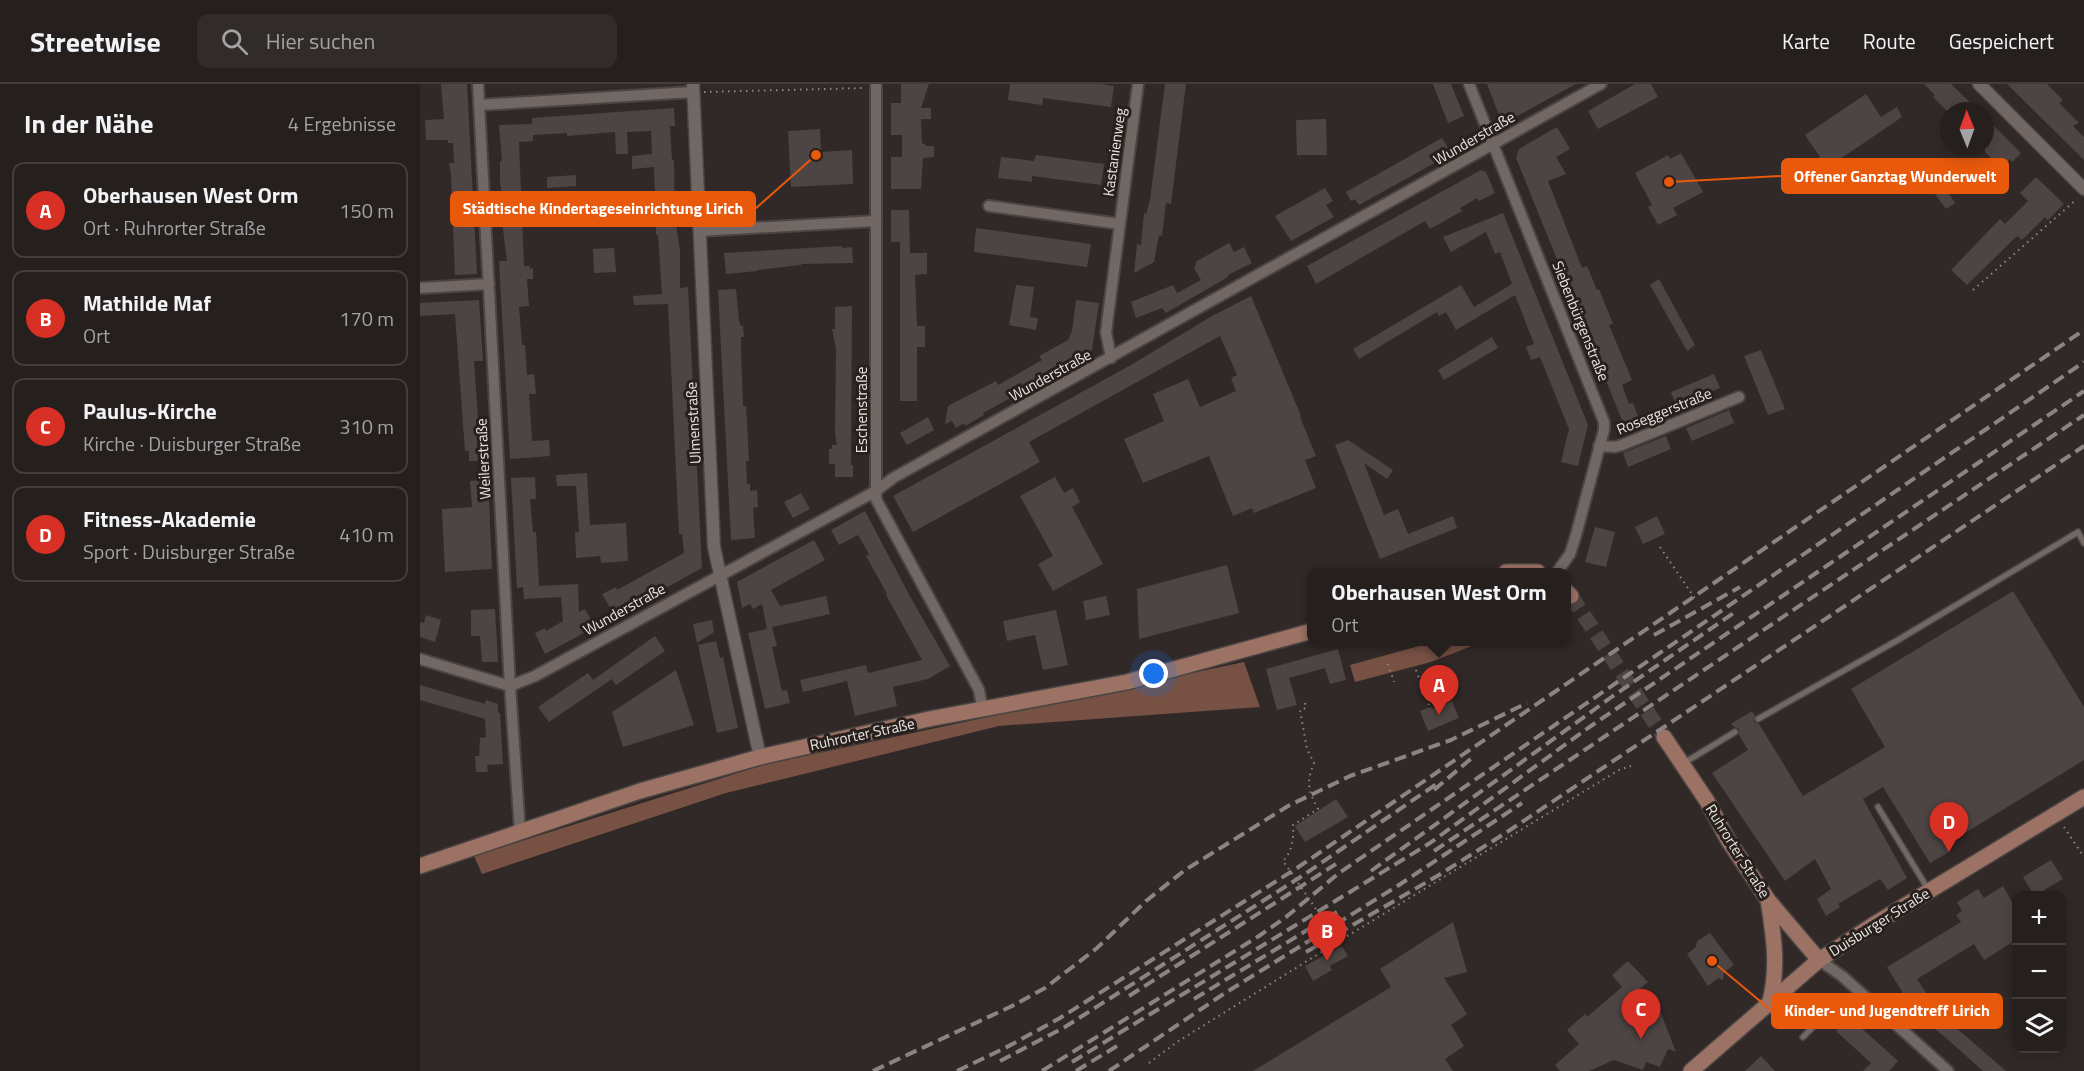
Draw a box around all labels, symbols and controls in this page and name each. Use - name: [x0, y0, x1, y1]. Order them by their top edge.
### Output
- search box: [197, 14, 617, 68]
- text: Streetwise: [30, 20, 161, 63]
- text: Hier suchen: [266, 24, 375, 58]
- icon: search: [218, 25, 251, 58]
- text: Karte: [1782, 25, 1830, 57]
- text: Route: [1863, 25, 1916, 57]
- text: Gespeichert: [1949, 25, 2054, 57]
- north arrow: [1940, 102, 1994, 156]
- text: In der Nähe: [24, 104, 153, 143]
- street label: Wunderstraße: [1429, 105, 1519, 171]
- street label: Kastanienweg: [1096, 106, 1132, 198]
- text: 4 Ergebnisse: [288, 108, 396, 139]
- callout: Offener Ganztag Wunderwelt: [1782, 159, 2008, 193]
- text: Offener Ganztag Wunderwelt: [1794, 164, 1996, 188]
- text: Oberhausen West Orm: [83, 178, 298, 212]
- callout: Städtische Kindertageseinrichtung Lirich: [451, 192, 755, 226]
- text: A: [39, 195, 52, 226]
- text: 150 m: [339, 195, 394, 226]
- text: Städtische Kindertageseinrichtung Lirich: [463, 196, 743, 220]
- text: Ort · Ruhrorter Straße: [83, 212, 266, 243]
- street label: Siebenbürgenstraße: [1546, 257, 1616, 385]
- text: Mathilde Maf: [83, 286, 211, 320]
- text: B: [39, 303, 52, 334]
- text: 170 m: [339, 303, 394, 334]
- text: Ort: [83, 320, 110, 351]
- street label: Wunderstraße: [1005, 343, 1095, 407]
- street label: Eschenstraße: [850, 367, 873, 453]
- street label: Ulmenstraße: [679, 381, 707, 465]
- street label: Roseggerstraße: [1613, 381, 1715, 441]
- text: Paulus-Kirche: [83, 394, 217, 428]
- text: C: [40, 411, 51, 442]
- text: 310 m: [339, 411, 394, 442]
- street label: Weilerstraße: [469, 418, 497, 500]
- text: Kirche · Duisburger Straße: [83, 428, 301, 459]
- text: Fitness-Akademie: [83, 502, 256, 536]
- text: D: [39, 519, 52, 550]
- text: 410 m: [339, 519, 394, 550]
- text: Sport · Duisburger Straße: [83, 536, 295, 567]
- popup: [1307, 568, 1571, 646]
- text: Oberhausen West Orm: [1331, 575, 1547, 609]
- street label: Wunderstraße: [579, 577, 669, 641]
- text: Ort: [1331, 609, 1358, 640]
- your location: [1139, 659, 1168, 688]
- pin: A: [1420, 666, 1458, 715]
- street label: Ruhrorter Straße: [807, 712, 917, 756]
- street label: Ruhrorter Straße: [1700, 800, 1776, 902]
- pin: D: [1930, 802, 1969, 852]
- street label: Duisburger Straße: [1824, 882, 1934, 962]
- map controls: [2012, 891, 2066, 1053]
- button: +: [2012, 891, 2066, 945]
- pin: B: [1308, 912, 1346, 961]
- button: −: [2012, 945, 2066, 999]
- pin: C: [1622, 990, 1660, 1039]
- callout: Kinder- und Jugendtreff Lirich: [1772, 994, 2002, 1028]
- text: Kinder- und Jugendtreff Lirich: [1784, 998, 1990, 1022]
- button: layers: [2012, 999, 2066, 1053]

